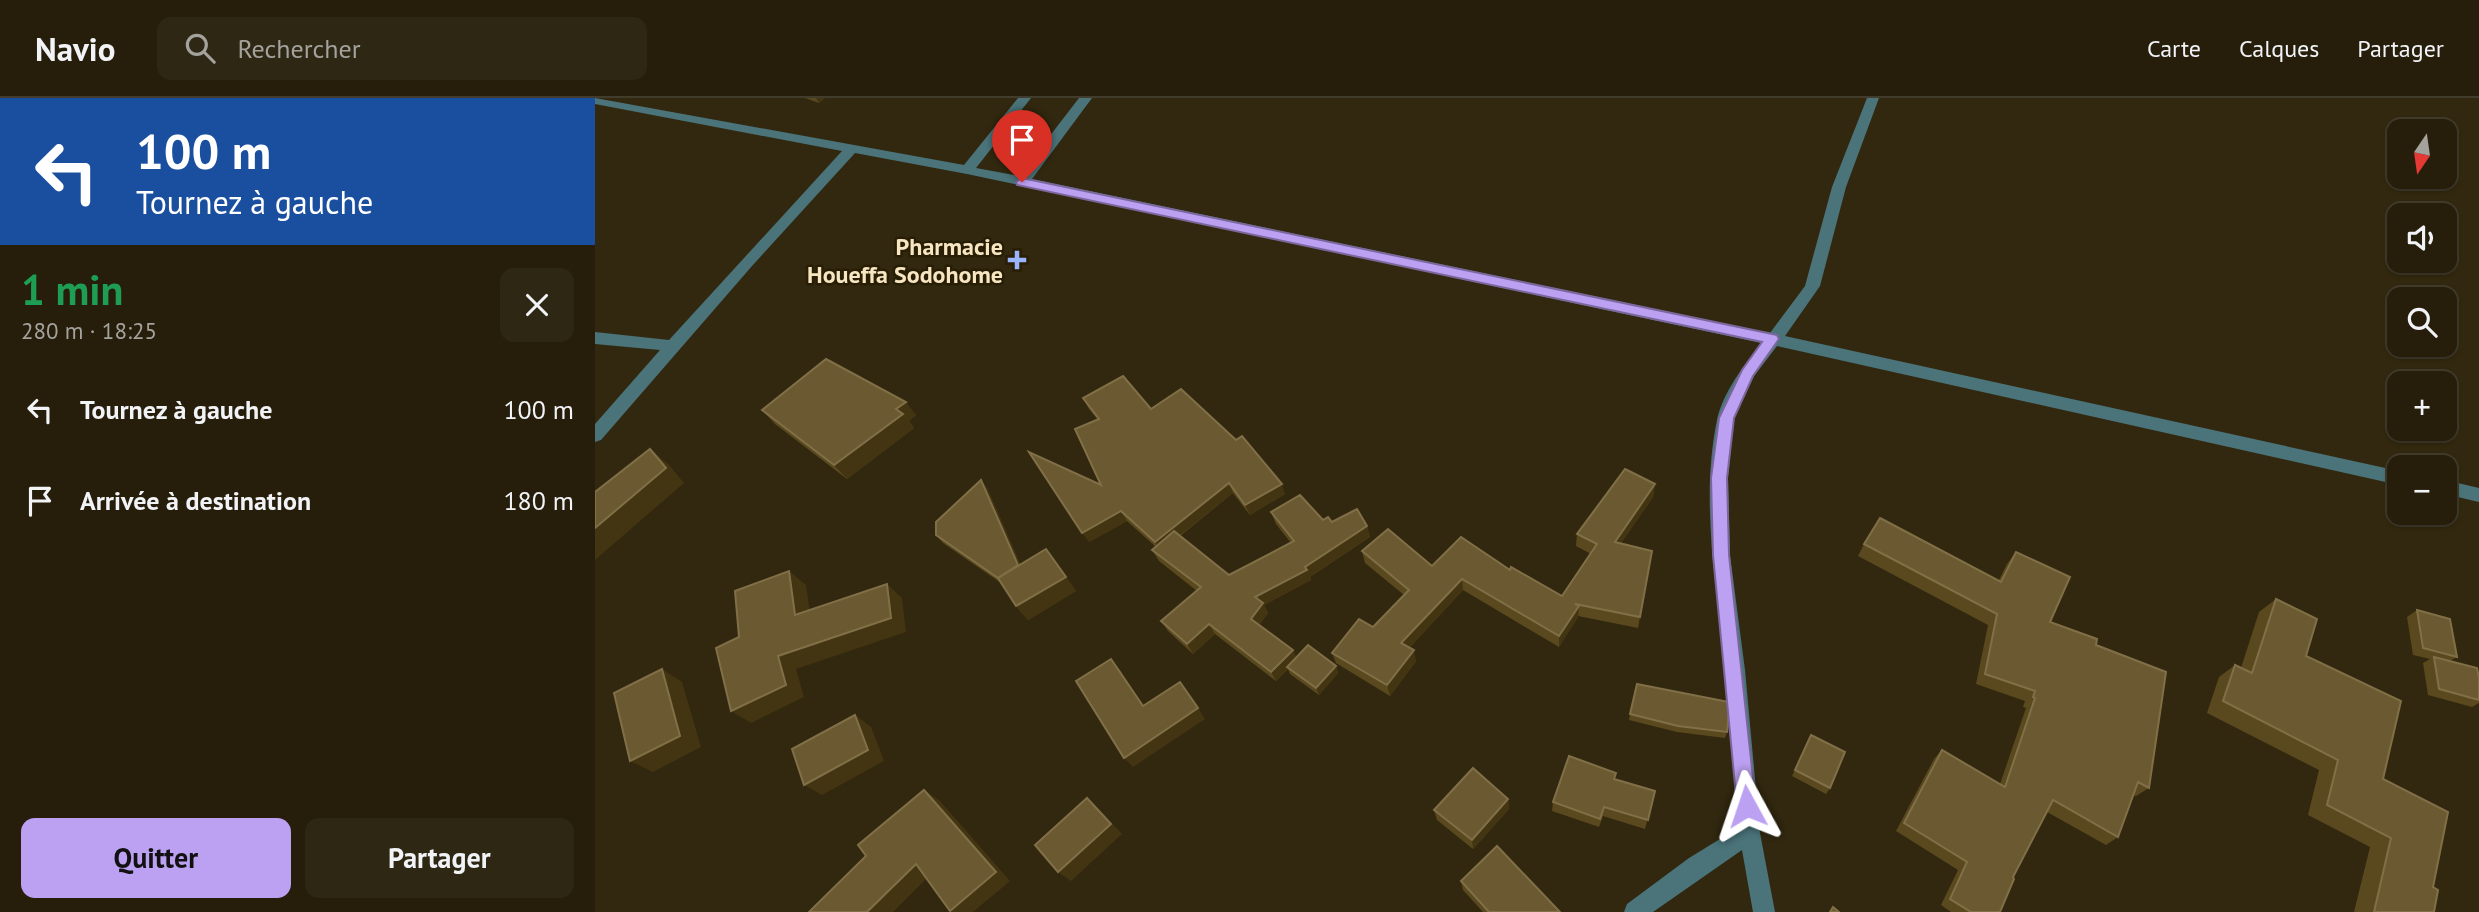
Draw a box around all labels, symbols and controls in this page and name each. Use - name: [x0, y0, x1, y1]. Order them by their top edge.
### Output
- search box: [157, 17, 647, 80]
- text: Navio: [35, 27, 115, 70]
- icon: search: [181, 29, 219, 67]
- text: Rechercher: [237, 32, 361, 65]
- text: Carte: [2147, 33, 2201, 64]
- text: Calques: [2239, 33, 2319, 64]
- text: Partager: [2357, 33, 2444, 64]
- pin: [992, 110, 1052, 182]
- text: 100 m: [136, 119, 271, 183]
- north arrow: [2387, 119, 2457, 189]
- map controls: [2387, 119, 2457, 525]
- icon: arrive: [1003, 121, 1041, 159]
- icon: left: [21, 126, 112, 217]
- text: Tournez à gauche: [136, 181, 373, 223]
- button: sound: [2387, 203, 2457, 273]
- place label: Pharmacie Houeffa Sodohome: [807, 231, 1003, 290]
- marker: Pharmacie Houeffa Sodohome: [1009, 252, 1025, 268]
- text: 1 min: [21, 262, 123, 317]
- button: close: [500, 268, 574, 342]
- button: search: [2387, 287, 2457, 357]
- text: 280 m · 18:25: [21, 316, 157, 345]
- button: +: [2387, 371, 2457, 441]
- icon: left: [21, 391, 59, 429]
- text: Tournez à gauche: [80, 393, 272, 426]
- text: 100 m: [503, 393, 574, 426]
- button: −: [2387, 455, 2457, 525]
- icon: arrive: [21, 482, 59, 520]
- text: Arrivée à destination: [80, 484, 311, 517]
- text: 180 m: [503, 484, 574, 517]
- position arrow: [1710, 769, 1784, 843]
- button: Quitter: [21, 818, 291, 898]
- button: Partager: [305, 818, 574, 898]

